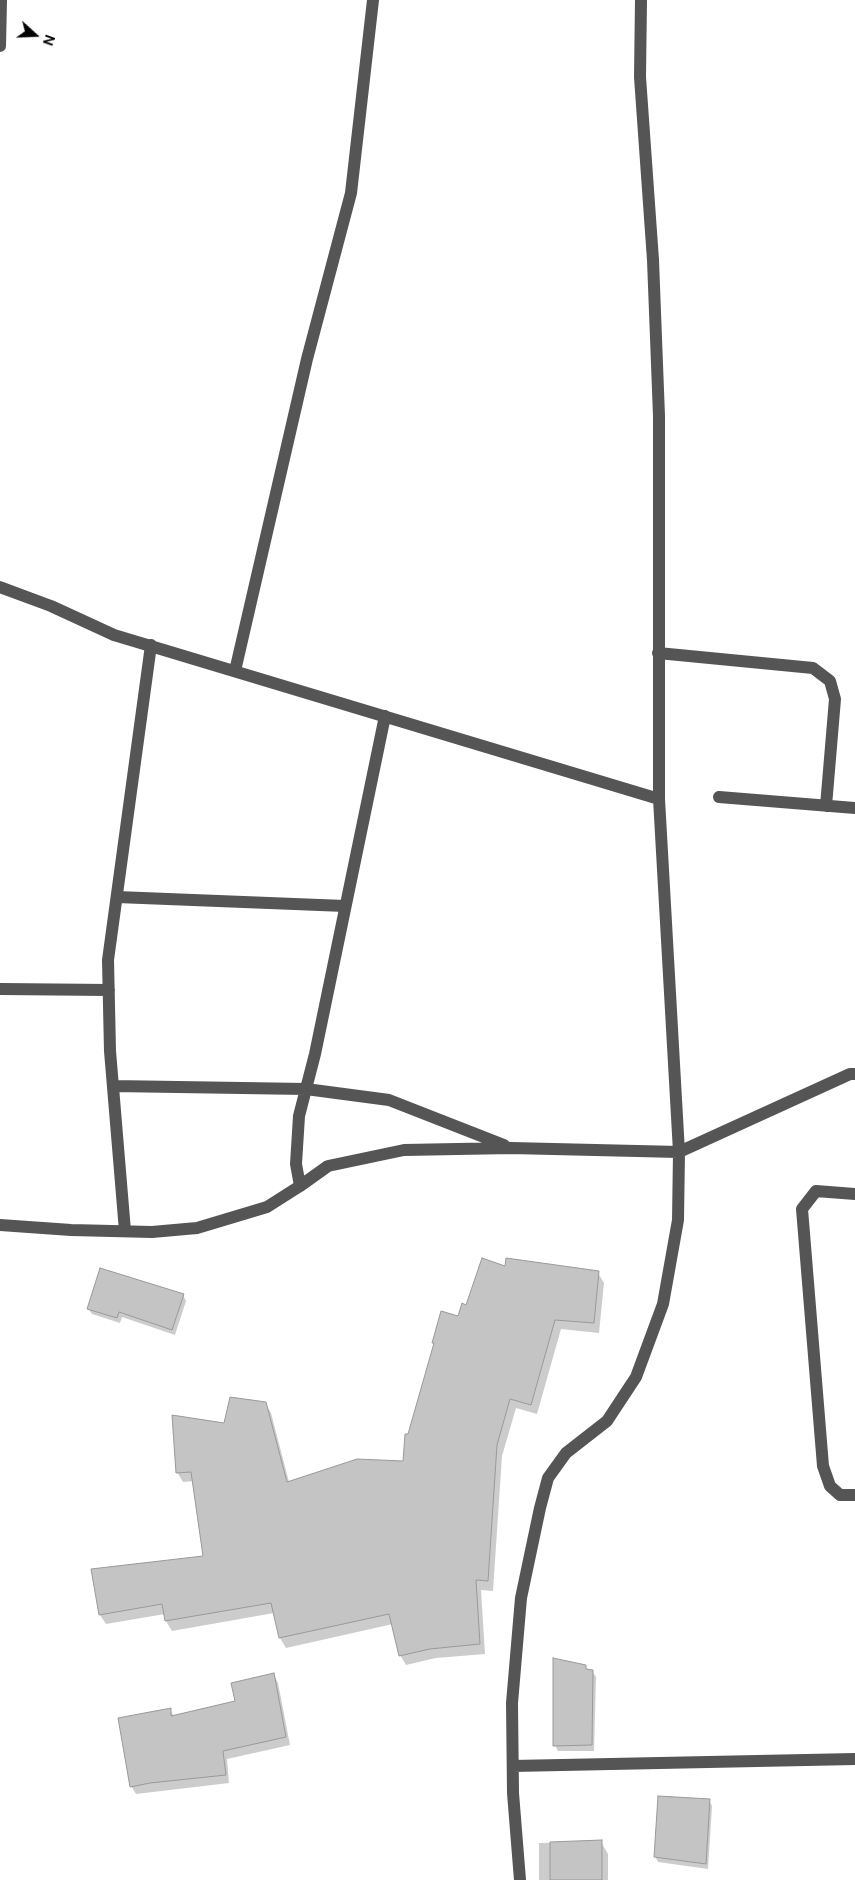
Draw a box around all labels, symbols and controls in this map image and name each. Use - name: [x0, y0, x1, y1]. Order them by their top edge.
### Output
- north arrow: [10, 10, 60, 60]
- text: N: [39, 32, 59, 48]

